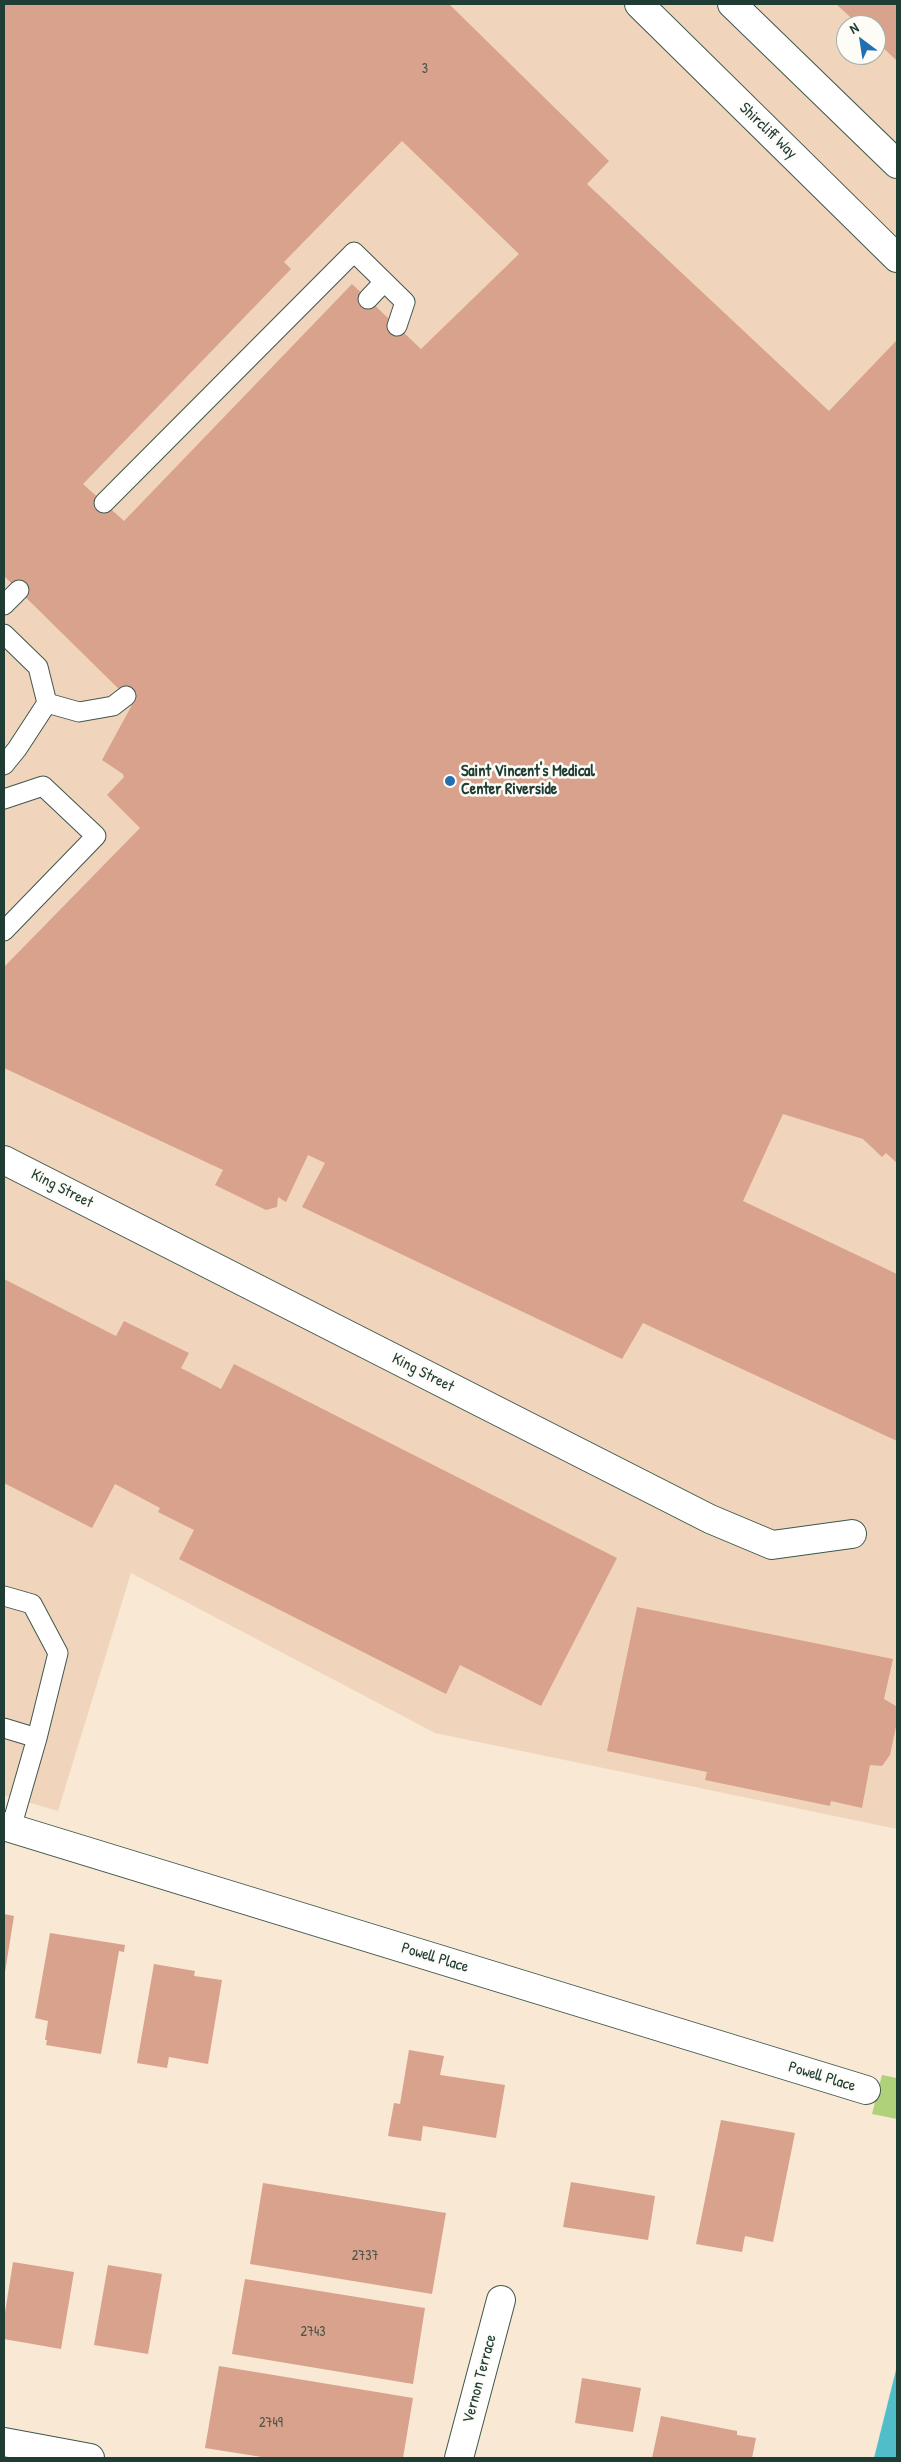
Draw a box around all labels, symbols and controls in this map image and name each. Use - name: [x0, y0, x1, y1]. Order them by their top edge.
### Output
- north arrow: [836, 15, 886, 65]
- text: N: [845, 18, 862, 38]
- house number: 3: [422, 61, 428, 77]
- street label: Shircliff Way: [735, 99, 801, 163]
- place label: Saint Vincent's Medical Center Riverside: [461, 762, 595, 800]
- marker: Saint Vincent's Medical Center Riverside: [443, 774, 457, 788]
- street label: King Street: [28, 1165, 96, 1213]
- street label: King Street: [389, 1349, 457, 1397]
- street label: Powell Place: [399, 1939, 471, 1977]
- street label: Powell Place: [786, 2058, 858, 2096]
- house number: 2737: [352, 2248, 378, 2264]
- house number: 2743: [300, 2324, 326, 2340]
- street label: Vernon Terrace: [459, 2333, 501, 2425]
- house number: 2749: [259, 2415, 283, 2431]

